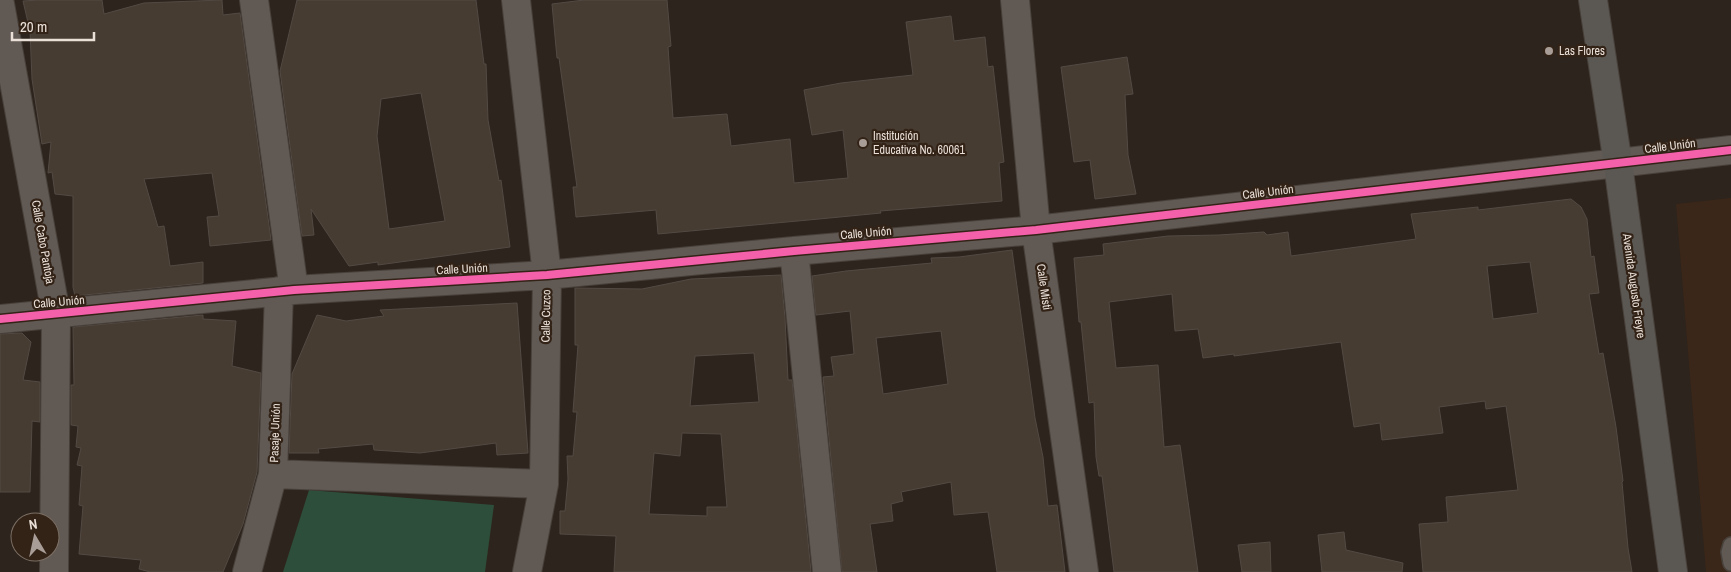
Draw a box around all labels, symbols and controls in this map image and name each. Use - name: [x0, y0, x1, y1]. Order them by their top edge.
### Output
- scale bar: [12, 10, 95, 42]
- text: 20 m: [20, 16, 47, 37]
- place label: Las Flores: [1559, 43, 1605, 59]
- marker: Las Flores: [1543, 45, 1555, 57]
- place label: Institución Educativa No. 60061: [873, 128, 965, 158]
- street label: Calle Unión: [1644, 135, 1696, 157]
- marker: Institución Educativa No. 60061: [857, 137, 869, 149]
- street label: Calle Unión: [1242, 181, 1294, 203]
- street label: Calle Cabo Pantoja: [28, 199, 58, 286]
- street label: Calle Unión: [840, 223, 892, 243]
- street label: Avenida Augusto Freyre: [1619, 232, 1649, 339]
- street label: Calle Unión: [436, 260, 488, 278]
- street label: Calle Misti: [1033, 263, 1055, 311]
- street label: Calle Cuzco: [538, 289, 554, 343]
- street label: Calle Unión: [33, 292, 85, 312]
- street label: Pasaje Unión: [266, 403, 284, 463]
- north arrow: [10, 512, 60, 562]
- text: N: [27, 515, 38, 534]

